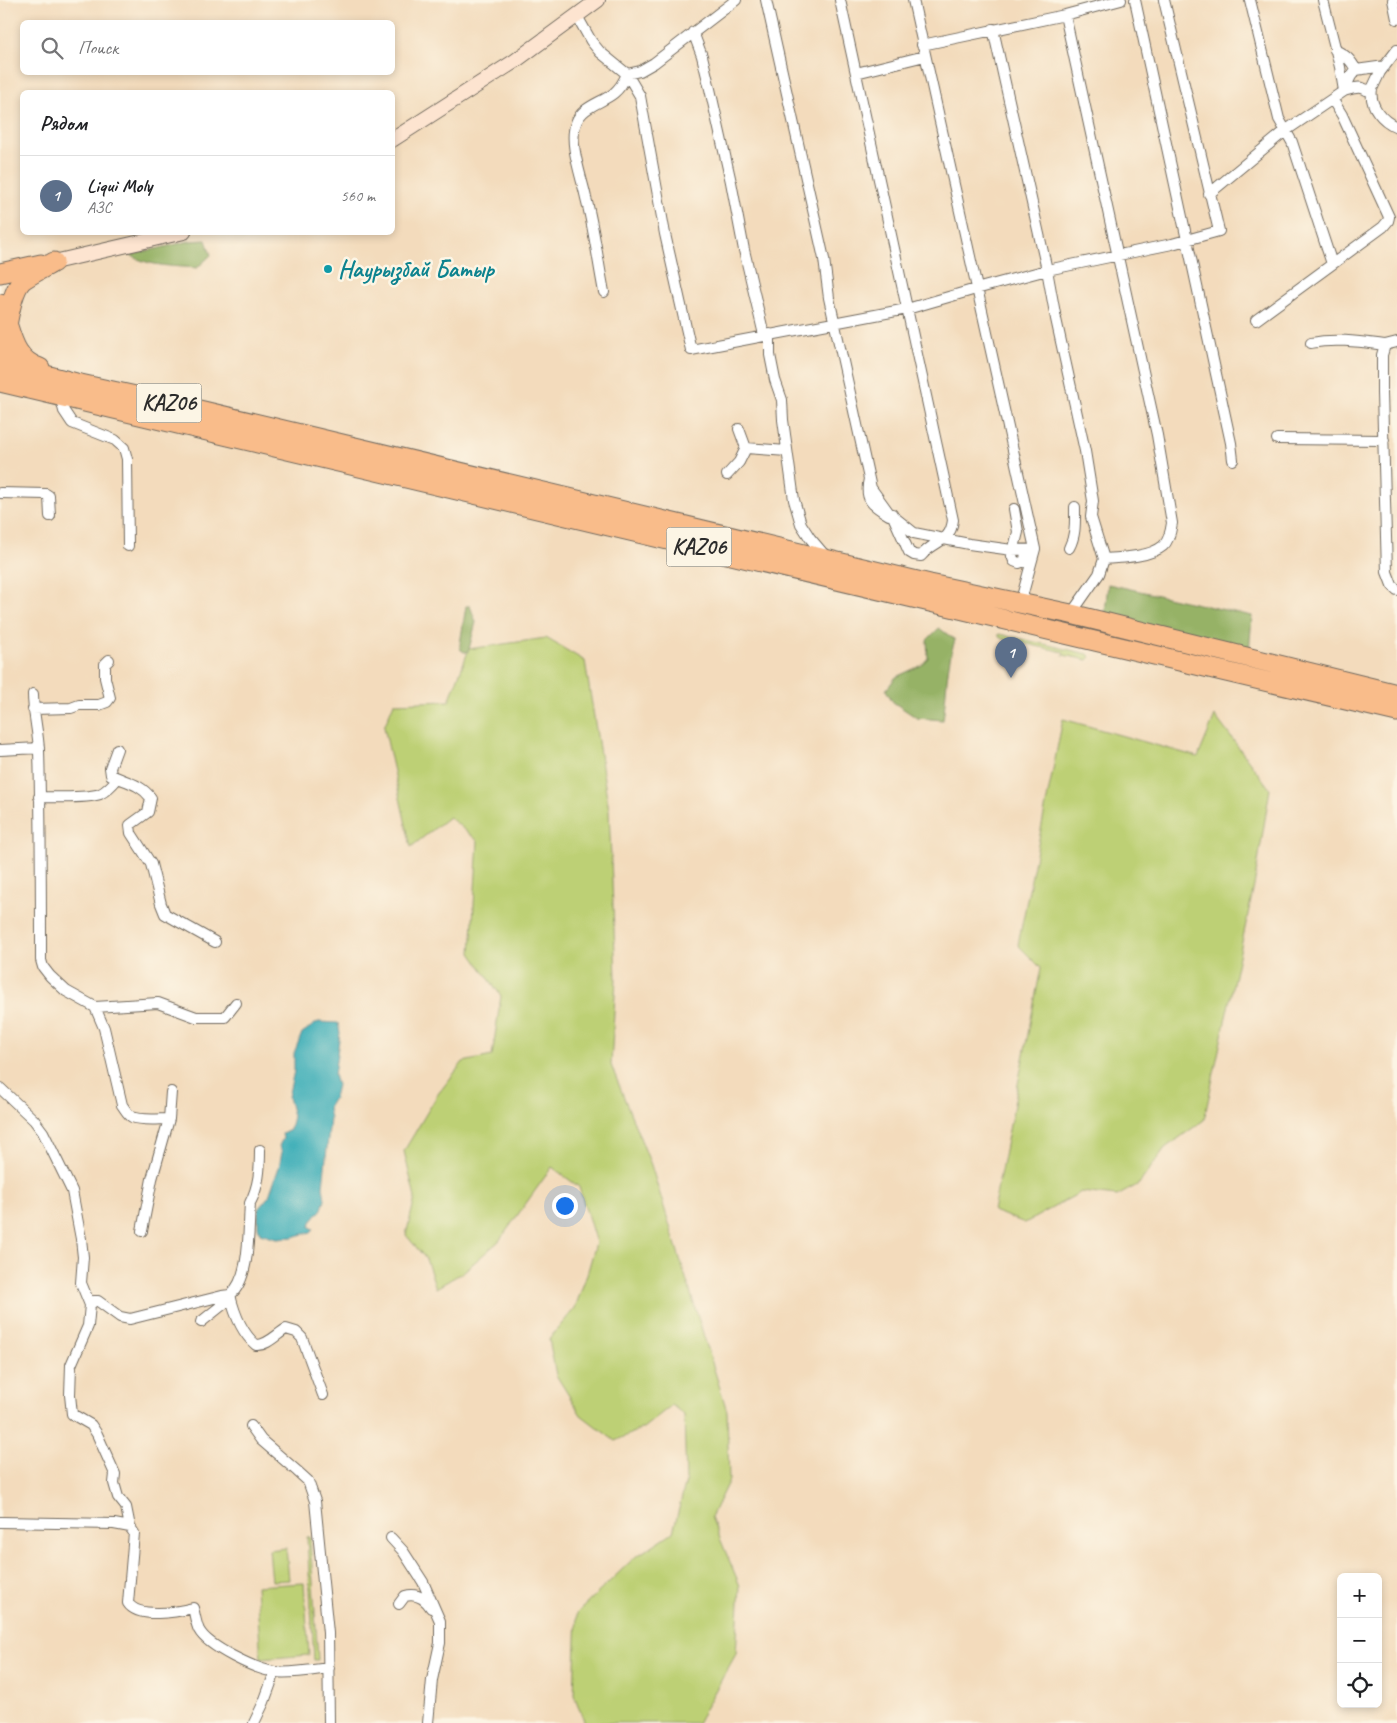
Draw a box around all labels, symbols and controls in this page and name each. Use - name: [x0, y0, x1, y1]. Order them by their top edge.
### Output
- search box: [20, 20, 395, 75]
- icon: search: [38, 34, 66, 62]
- text: Поиск: [78, 36, 118, 60]
- text: Рядом: [40, 110, 87, 136]
- text: Liqui Moly: [87, 174, 152, 198]
- text: 1: [52, 186, 60, 206]
- text: 560 m: [341, 186, 375, 206]
- text: АЗС: [87, 198, 111, 218]
- place label: Наурызбай Батыр: [338, 254, 495, 285]
- marker: Наурызбай Батыр: [322, 263, 334, 275]
- road number: KАZ06: [136, 383, 202, 422]
- road number: KАZ06: [666, 528, 732, 566]
- pin: 1: [995, 637, 1027, 678]
- your location: [552, 1193, 578, 1219]
- map controls: [1337, 1573, 1382, 1708]
- button: +: [1337, 1573, 1382, 1618]
- button: −: [1337, 1618, 1382, 1663]
- button: locate: [1337, 1663, 1382, 1708]

